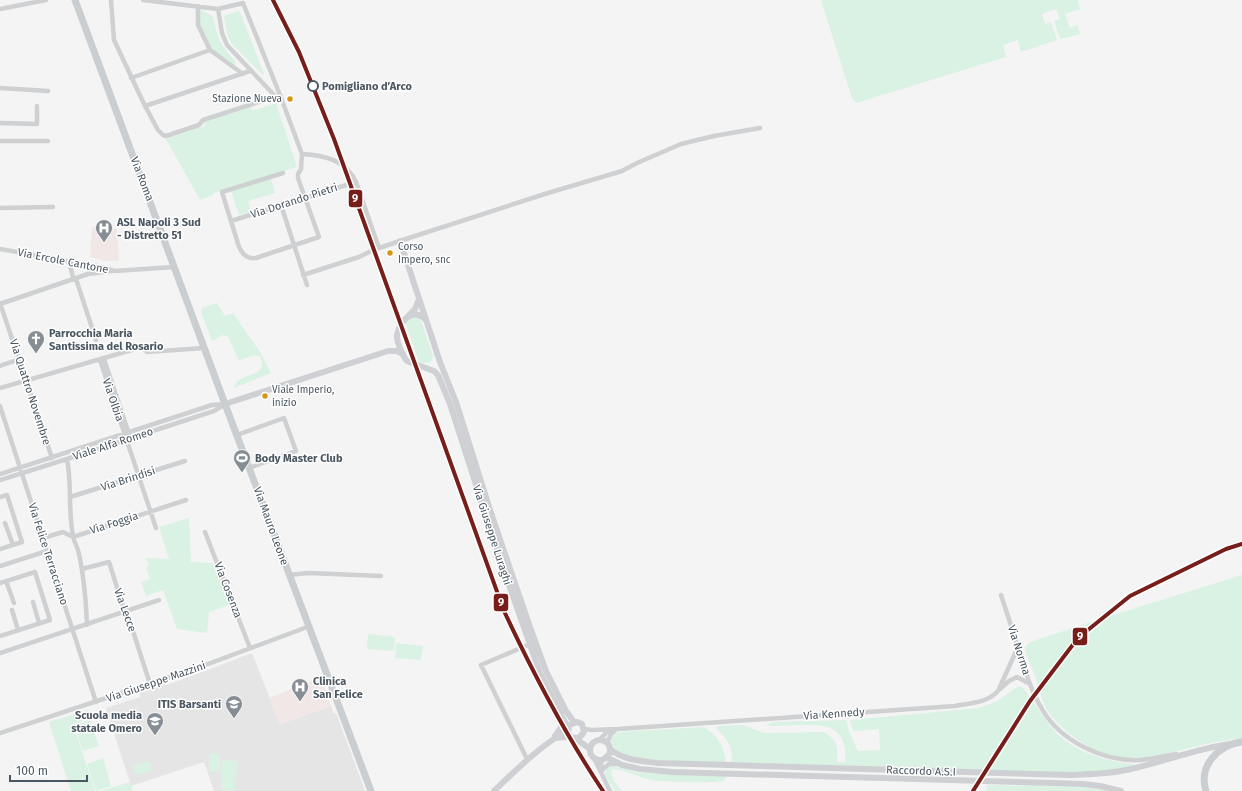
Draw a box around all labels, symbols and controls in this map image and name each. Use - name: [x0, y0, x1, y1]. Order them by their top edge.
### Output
- marker: Pomigliano d’Arco: [307, 80, 319, 92]
- place label: Pomigliano d’Arco: [322, 80, 412, 93]
- place label: Stazione Nueva: [212, 93, 282, 105]
- marker: Stazione Nueva: [285, 94, 295, 104]
- street label: Via Roma: [128, 155, 156, 203]
- street label: Via Dorando Pietri: [249, 181, 339, 221]
- line badge: 9: [348, 189, 363, 208]
- text: 9: [352, 192, 358, 205]
- place label: ASL Napoli 3 Sud - Distretto 51: [116, 216, 201, 242]
- hospital icon: ASL Napoli 3 Sud - Distretto 51: [94, 218, 114, 243]
- place label: Corso Impero, snc: [398, 241, 451, 266]
- street label: Via Ercole Cantone: [16, 246, 110, 276]
- marker: Corso Impero, snc: [385, 248, 395, 258]
- place label: Parrocchia Maria Santissima del Rosario: [49, 327, 164, 353]
- church icon: Parrocchia Maria Santissima del Rosario: [26, 329, 46, 354]
- street label: Via Quattro Novembre: [7, 337, 53, 447]
- street label: Via Olbia: [100, 377, 126, 423]
- place label: Viale Imperio, inizio: [272, 384, 334, 409]
- marker: Viale Imperio, inizio: [260, 391, 270, 401]
- street label: Viale Alfa Romeo: [71, 425, 155, 463]
- sports icon: Body Master Club: [232, 448, 252, 473]
- place label: Body Master Club: [255, 452, 343, 465]
- street label: Via Brindisi: [99, 464, 157, 494]
- street label: Via Giuseppe Luraghi: [470, 483, 514, 587]
- street label: Via Mauro Leone: [251, 485, 291, 567]
- street label: Via Felice Terracciano: [25, 501, 71, 607]
- street label: Via Foggia: [88, 509, 140, 537]
- street label: Via Cosenza: [211, 560, 245, 620]
- street label: Via Lecce: [111, 586, 139, 634]
- line badge: 9: [493, 593, 509, 612]
- text: 9: [498, 596, 504, 609]
- street label: Via Norma: [1005, 623, 1033, 677]
- line badge: 9: [1072, 627, 1088, 646]
- text: 9: [1077, 630, 1083, 643]
- street label: Via Giuseppe Mazzini: [104, 659, 208, 705]
- place label: Clinica San Felice: [313, 675, 363, 701]
- hospital icon: Clinica San Felice: [290, 677, 310, 702]
- school or university icon: ITIS Barsanti: [224, 694, 244, 719]
- place label: ITIS Barsanti: [158, 698, 221, 711]
- street label: Via Kennedy: [803, 705, 866, 723]
- place label: Scuola media statale Omero: [71, 709, 143, 735]
- school or university icon: Scuola media statale Omero: [145, 711, 165, 736]
- scale bar: [10, 757, 87, 783]
- street label: Raccordo A.S.I: [886, 763, 956, 779]
- text: 100 m: [16, 764, 48, 778]

